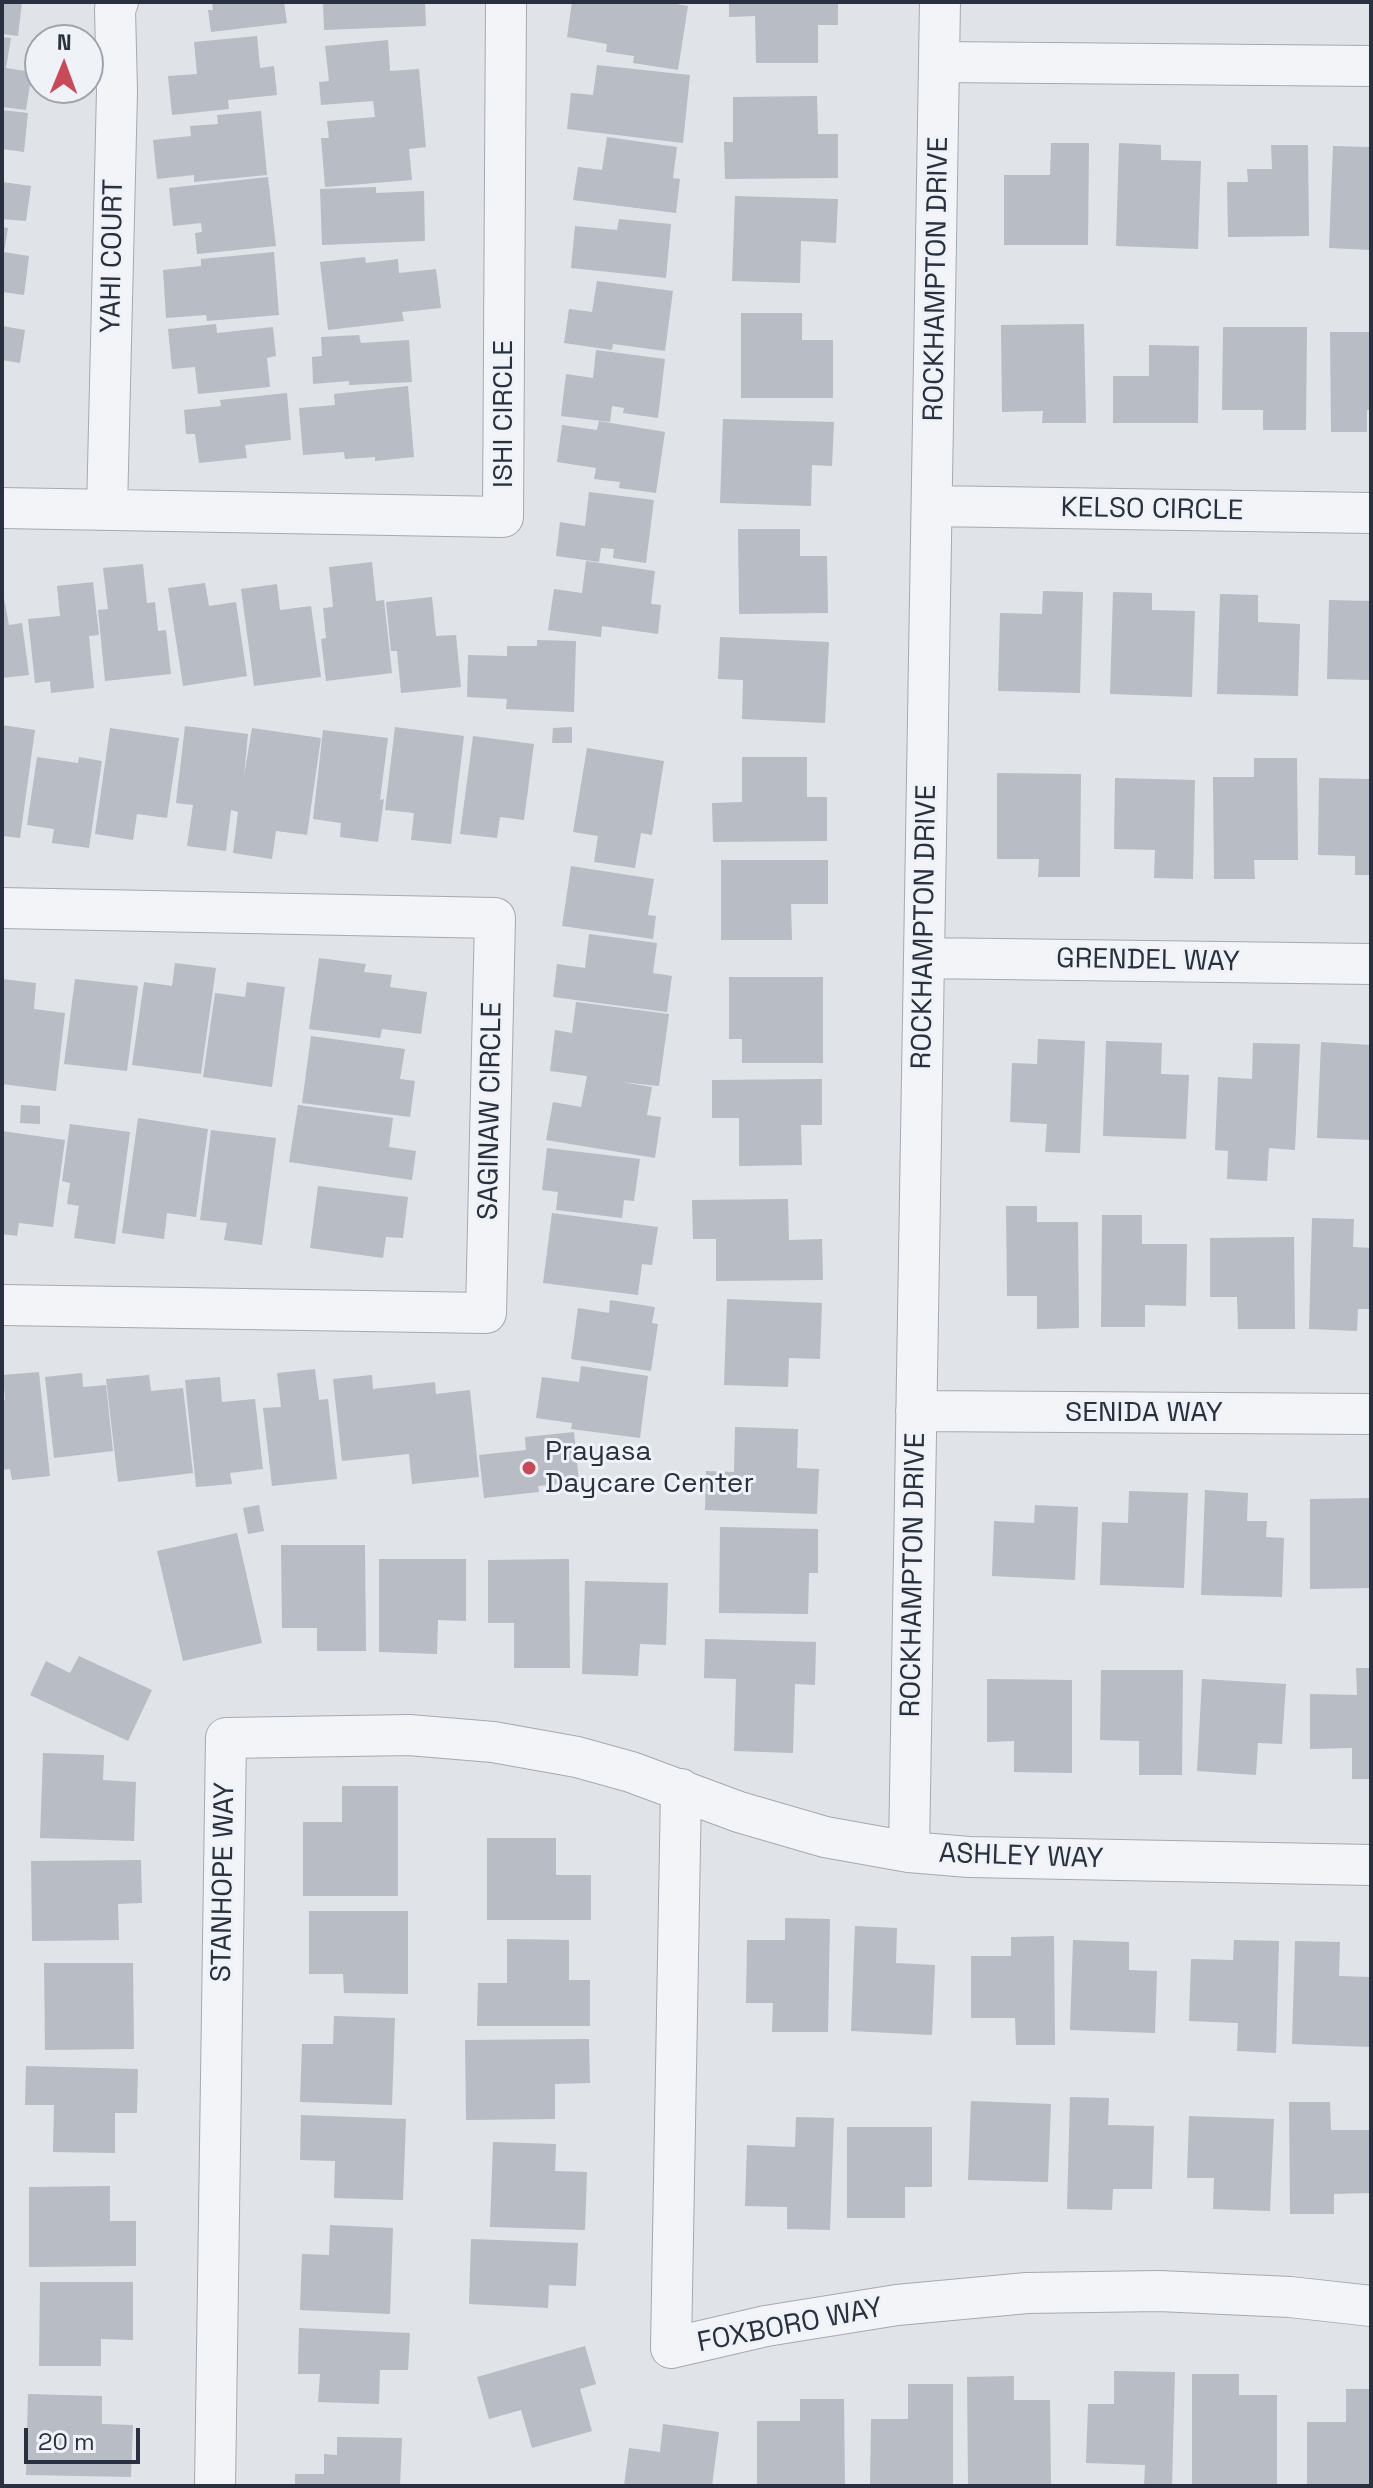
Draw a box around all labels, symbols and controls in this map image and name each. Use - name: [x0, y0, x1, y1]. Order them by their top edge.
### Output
- north arrow: [24, 24, 104, 104]
- text: N: [57, 28, 72, 56]
- street label: ROCKHAMPTON DRIVE: [918, 136, 956, 422]
- street label: YAHI COURT: [95, 179, 131, 333]
- street label: ISHI CIRCLE: [487, 340, 521, 488]
- street label: KELSO CIRCLE: [1060, 492, 1244, 528]
- street label: ROCKHAMPTON DRIVE: [906, 784, 944, 1070]
- street label: GRENDEL WAY: [1056, 943, 1240, 979]
- street label: SAGINAW CIRCLE: [472, 1001, 510, 1221]
- street label: SENIDA WAY: [1065, 1396, 1223, 1430]
- street label: ROCKHAMPTON DRIVE: [895, 1432, 933, 1718]
- place label: Prayasa Daycare Center: [545, 1435, 754, 1501]
- marker: Prayasa Daycare Center: [520, 1459, 538, 1477]
- street label: STANHOPE WAY: [205, 1782, 243, 1982]
- street label: ASHLEY WAY: [938, 1837, 1104, 1877]
- street label: FOXBORO WAY: [695, 2292, 885, 2360]
- scale bar: [28, 2412, 144, 2462]
- text: 20 m: [38, 2426, 95, 2457]

